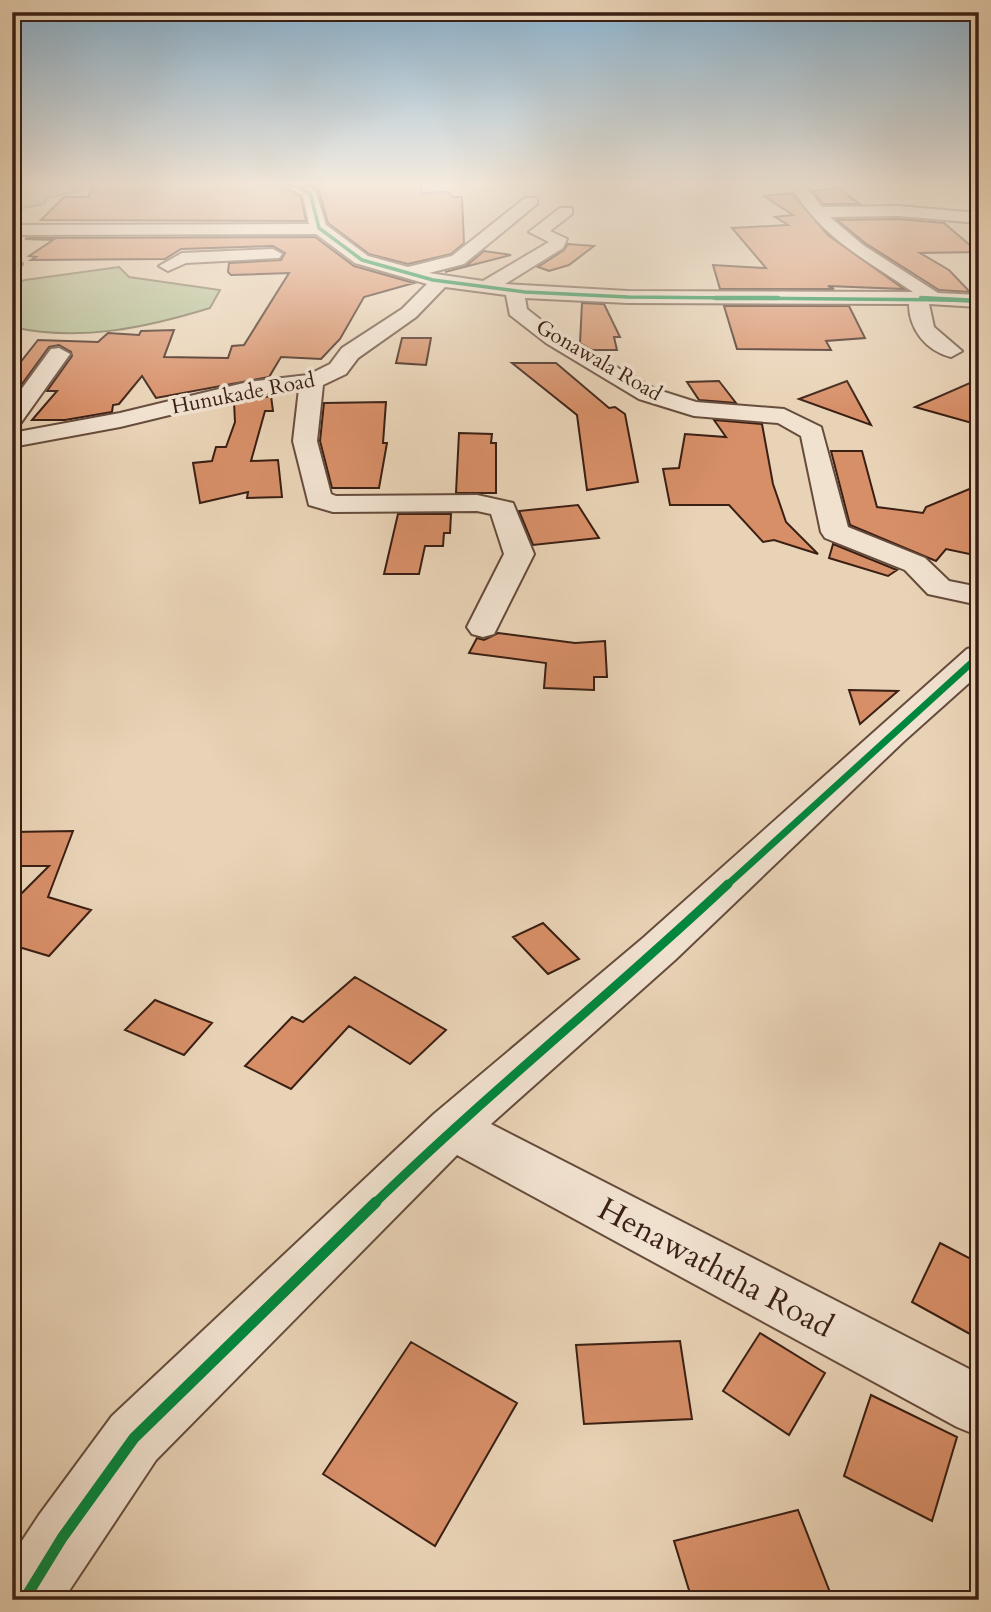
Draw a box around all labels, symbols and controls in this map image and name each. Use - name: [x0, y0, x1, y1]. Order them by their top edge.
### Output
- street label: Gonawala Road: [530, 313, 667, 408]
- street label: Hunukade Road: [169, 365, 317, 422]
- street label: Henawaththa Road: [590, 1187, 841, 1349]

